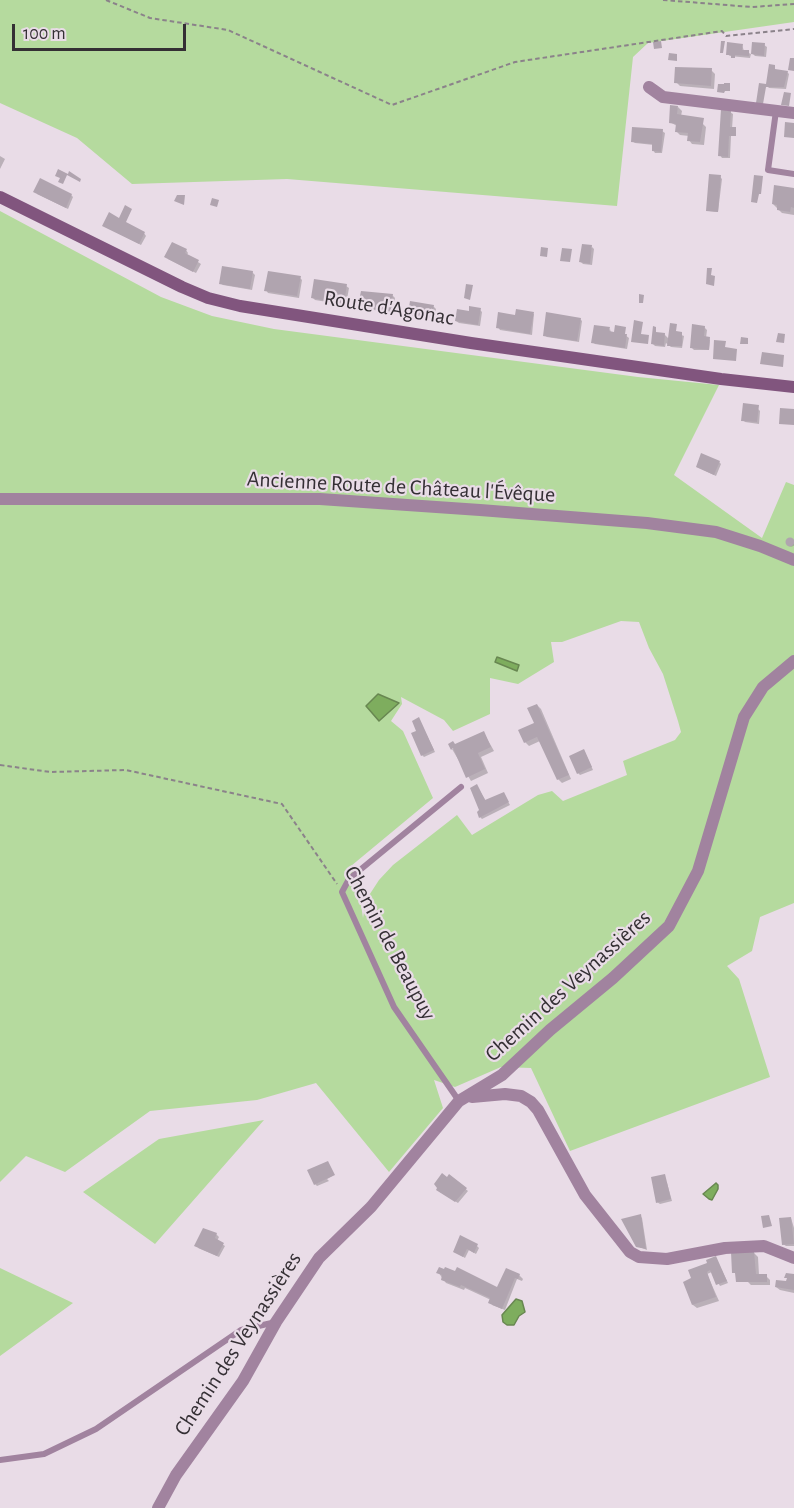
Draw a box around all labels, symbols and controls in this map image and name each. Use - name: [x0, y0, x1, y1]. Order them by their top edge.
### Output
- scale bar: [15, 12, 189, 50]
- text: 100 m: [23, 25, 66, 43]
- street label: Route d'Agonac: [322, 285, 456, 331]
- street label: Ancienne Route de Château l'Évêque: [246, 466, 556, 508]
- street label: Chemin de Beaupuy: [338, 861, 442, 1025]
- street label: Chemin des Veynassières: [480, 905, 656, 1067]
- street label: Chemin des Veynassières: [169, 1247, 307, 1441]

